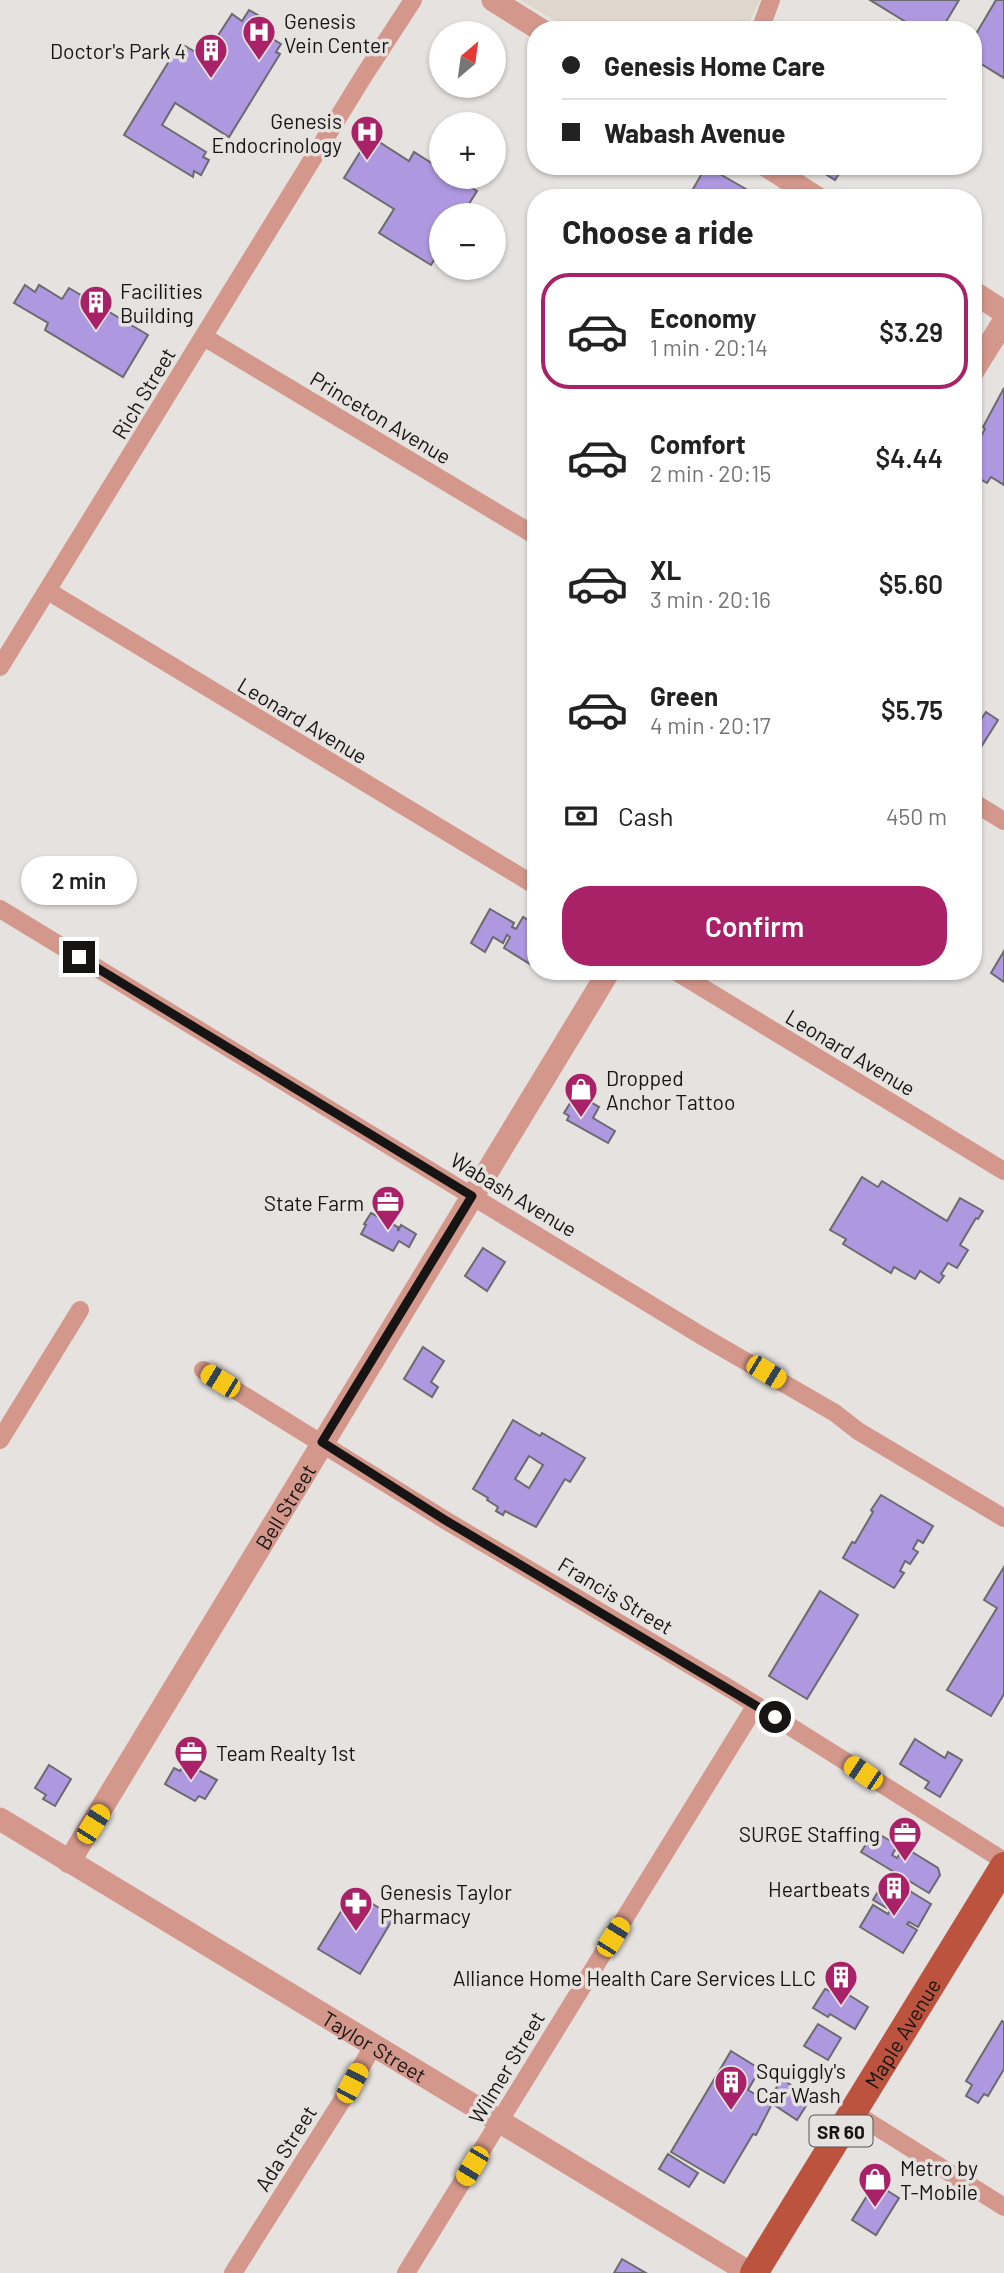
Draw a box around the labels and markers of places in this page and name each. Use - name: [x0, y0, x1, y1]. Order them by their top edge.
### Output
- place label: Genesis Vein Center: [284, 8, 389, 57]
- hospital icon: Genesis Vein Center: [240, 13, 278, 62]
- building icon: Doctor's Park 4: [192, 31, 230, 80]
- place label: Doctor's Park 4: [50, 38, 186, 63]
- place label: Genesis Endocrinology: [211, 108, 342, 157]
- hospital icon: Genesis Endocrinology: [348, 113, 386, 162]
- place label: Facilities Building: [120, 278, 203, 327]
- building icon: Facilities Building: [77, 283, 115, 332]
- place label: Dropped Anchor Tattoo: [606, 1065, 735, 1114]
- shop icon: Dropped Anchor Tattoo: [562, 1070, 600, 1119]
- office icon: State Farm: [369, 1183, 407, 1232]
- place label: State Farm: [264, 1190, 364, 1215]
- office icon: Team Realty 1st: [172, 1733, 210, 1782]
- place label: Team Realty 1st: [216, 1740, 356, 1765]
- office icon: SURGE Staffing: [886, 1814, 924, 1863]
- place label: SURGE Staffing: [739, 1821, 880, 1846]
- building icon: Heartbeats: [875, 1869, 913, 1918]
- place label: Heartbeats: [768, 1876, 870, 1901]
- place label: Genesis Taylor Pharmacy: [380, 1879, 512, 1928]
- pharmacy icon: Genesis Taylor Pharmacy: [337, 1884, 375, 1933]
- building icon: Alliance Home Health Care Services LLC: [822, 1958, 860, 2007]
- place label: Alliance Home Health Care Services LLC: [453, 1965, 816, 1990]
- place label: Squiggly's Car Wash: [756, 2058, 846, 2107]
- building icon: Squiggly's Car Wash: [712, 2063, 750, 2112]
- place label: Metro by T-Mobile: [900, 2155, 978, 2204]
- shop icon: Metro by T-Mobile: [856, 2160, 894, 2209]

